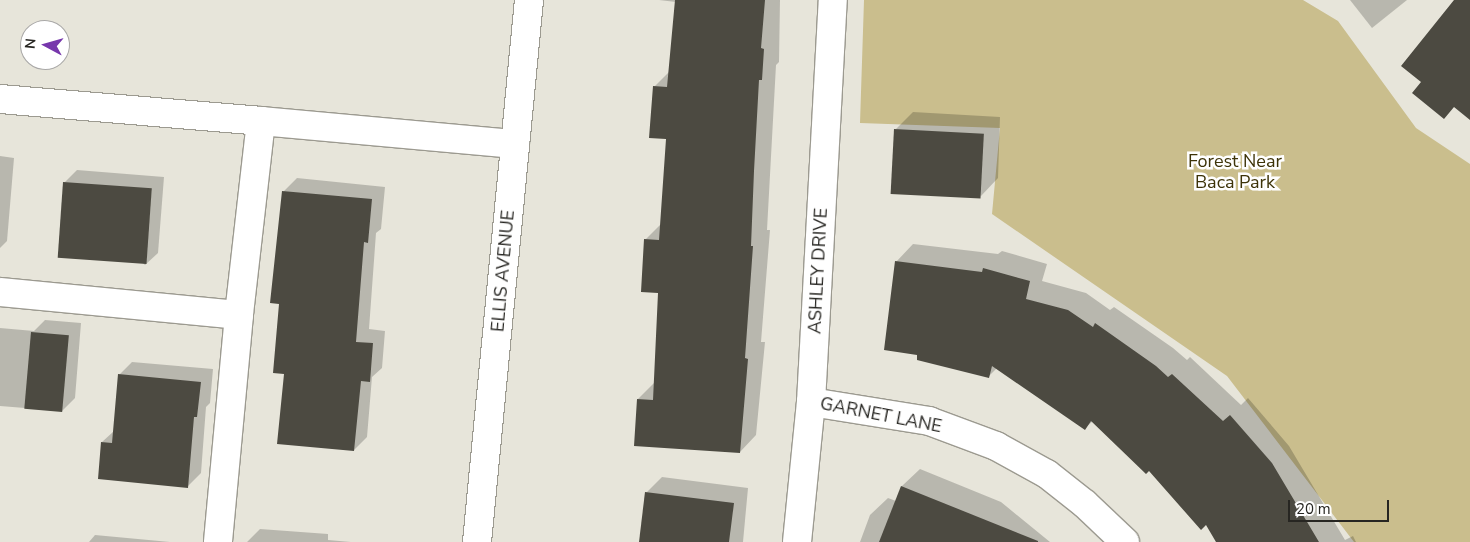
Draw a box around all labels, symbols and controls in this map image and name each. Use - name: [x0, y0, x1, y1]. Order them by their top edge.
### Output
- north arrow: [20, 20, 70, 70]
- text: N: [21, 37, 41, 50]
- park label: Forest Near Baca Park: [1188, 151, 1282, 193]
- street label: ASHLEY DRIVE: [804, 207, 832, 335]
- street label: ELLIS AVENUE: [487, 209, 519, 333]
- street label: GARNET LANE: [818, 393, 944, 437]
- scale bar: [1290, 490, 1391, 522]
- text: 20 m: [1296, 499, 1331, 519]

